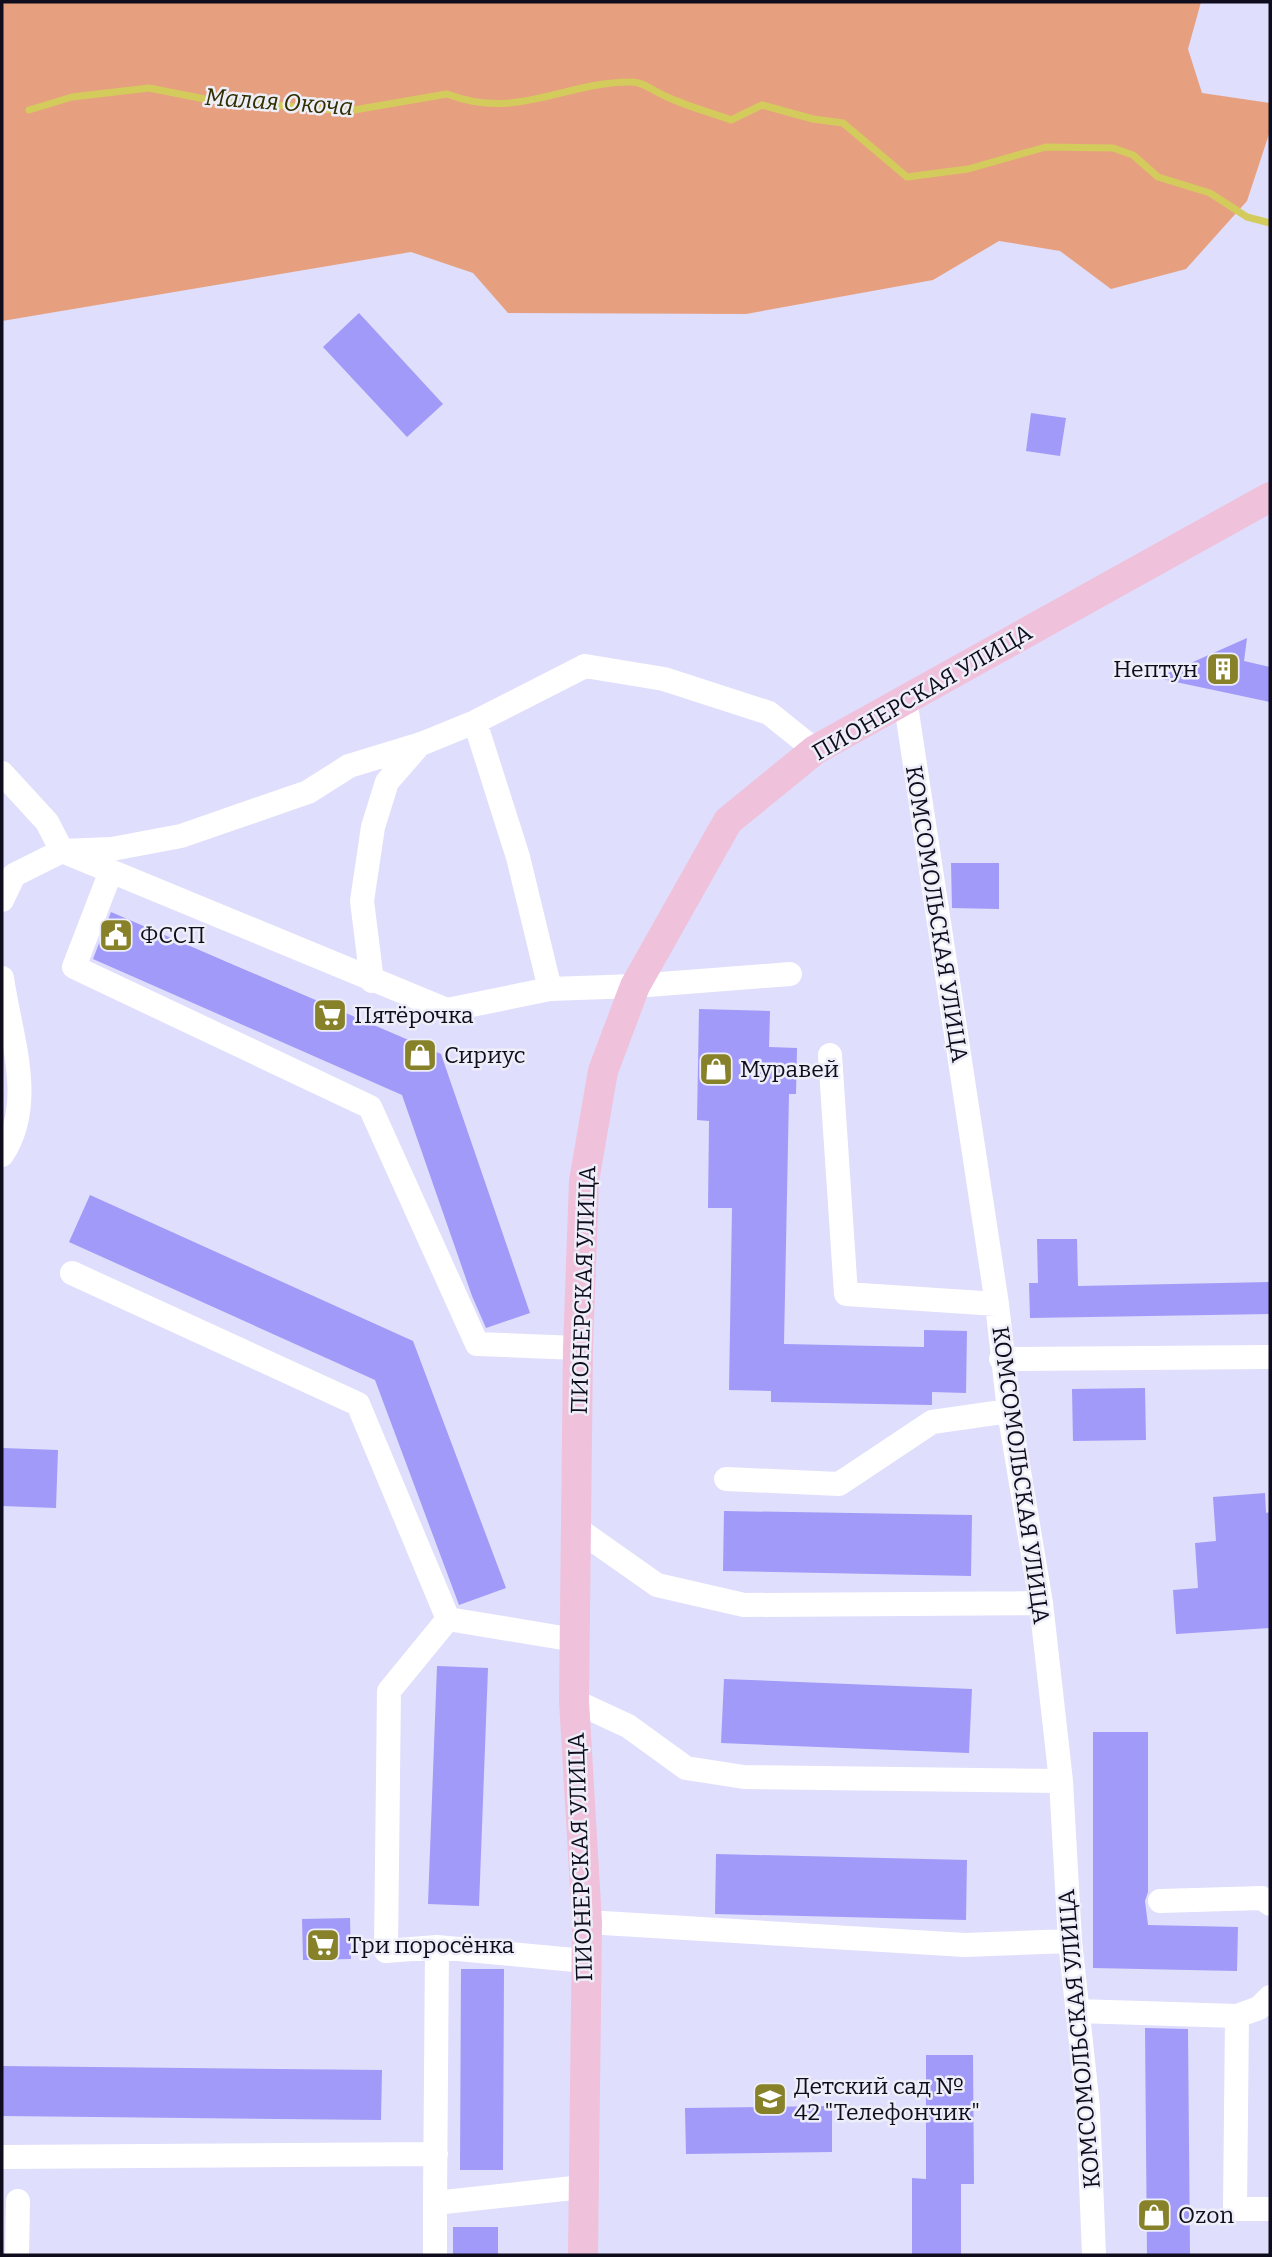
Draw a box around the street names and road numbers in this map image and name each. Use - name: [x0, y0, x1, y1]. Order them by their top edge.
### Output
- street label: ПИОНЕРСКАЯ УЛИЦА: [807, 617, 1037, 766]
- street label: КОМСОМОЛЬСКАЯ УЛИЦА: [900, 764, 974, 1065]
- street label: ПИОНЕРСКАЯ УЛИЦА: [565, 1165, 601, 1415]
- street label: КОМСОМОЛЬСКАЯ УЛИЦА: [986, 1324, 1056, 1626]
- street label: ПИОНЕРСКАЯ УЛИЦА: [562, 1732, 598, 1982]
- street label: КОМСОМОЛЬСКАЯ УЛИЦА: [1052, 1888, 1106, 2190]

